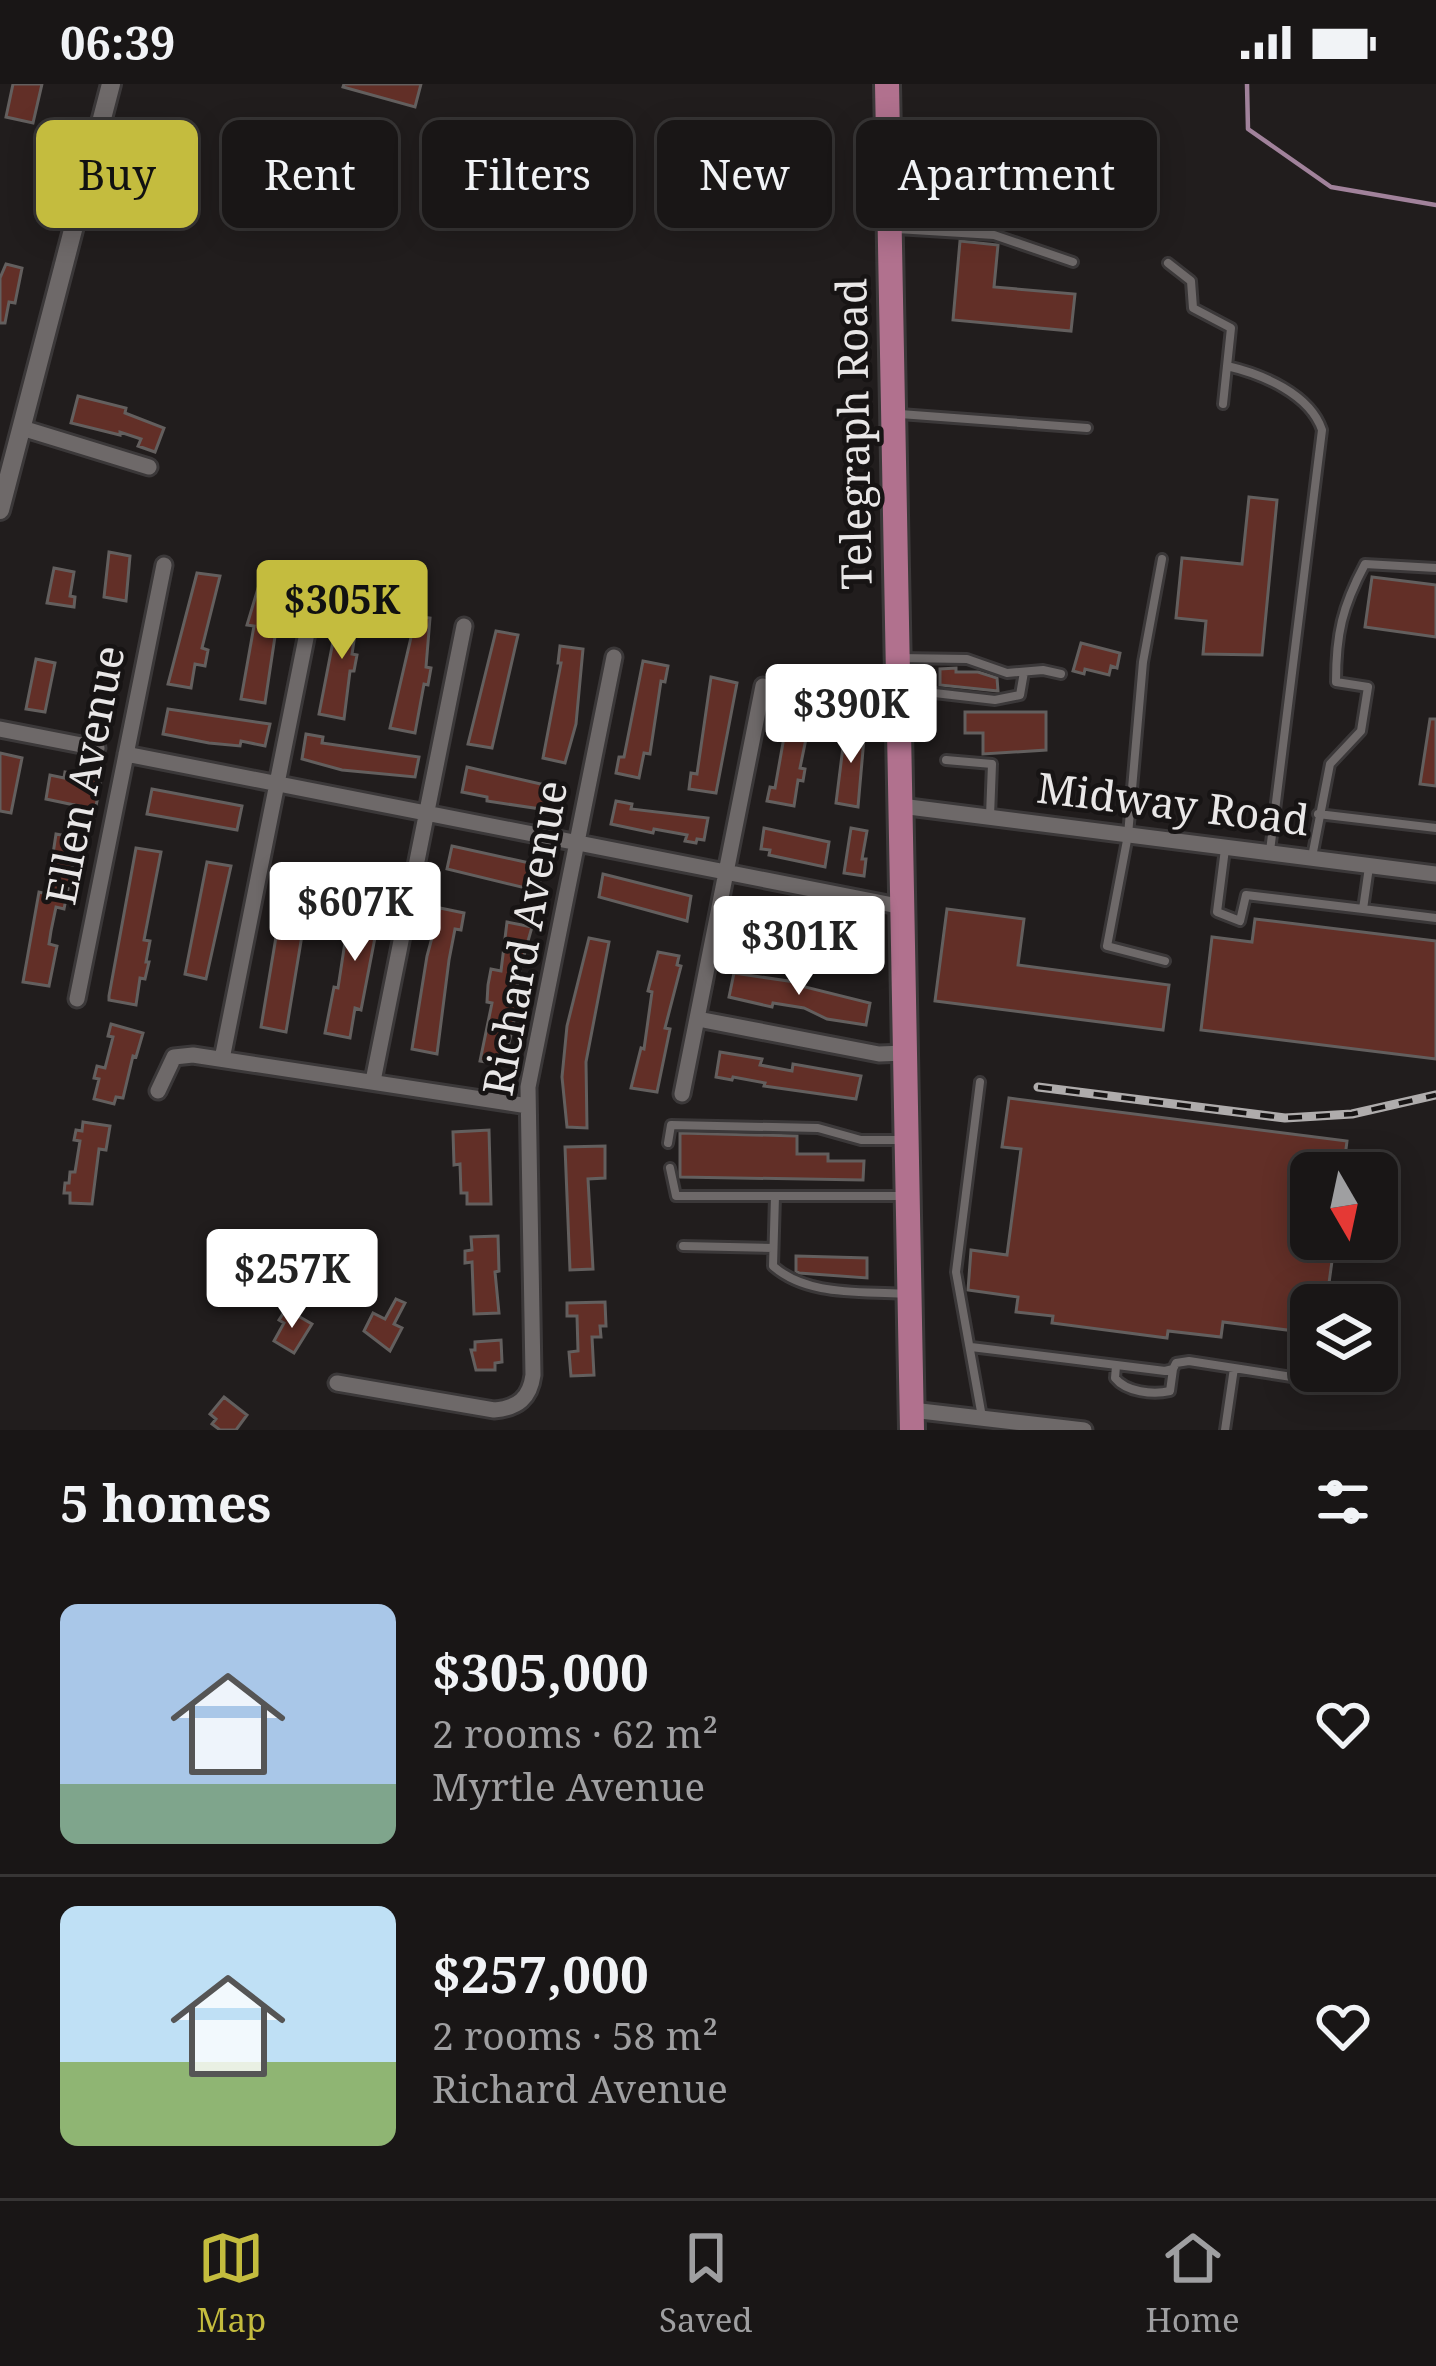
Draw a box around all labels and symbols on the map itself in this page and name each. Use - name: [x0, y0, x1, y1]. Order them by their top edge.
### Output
- street label: Telegraph Road: [821, 278, 884, 590]
- pin: $305K: [258, 560, 426, 662]
- street label: Ellen Avenue: [30, 640, 137, 909]
- pin: $390K: [767, 664, 935, 766]
- street label: Midway Road: [1034, 758, 1313, 847]
- street label: Richard Avenue: [468, 776, 579, 1100]
- pin: $607K: [271, 862, 439, 964]
- pin: $301K: [715, 896, 883, 998]
- north arrow: [1290, 1152, 1398, 1260]
- pin: $257K: [208, 1229, 376, 1331]

